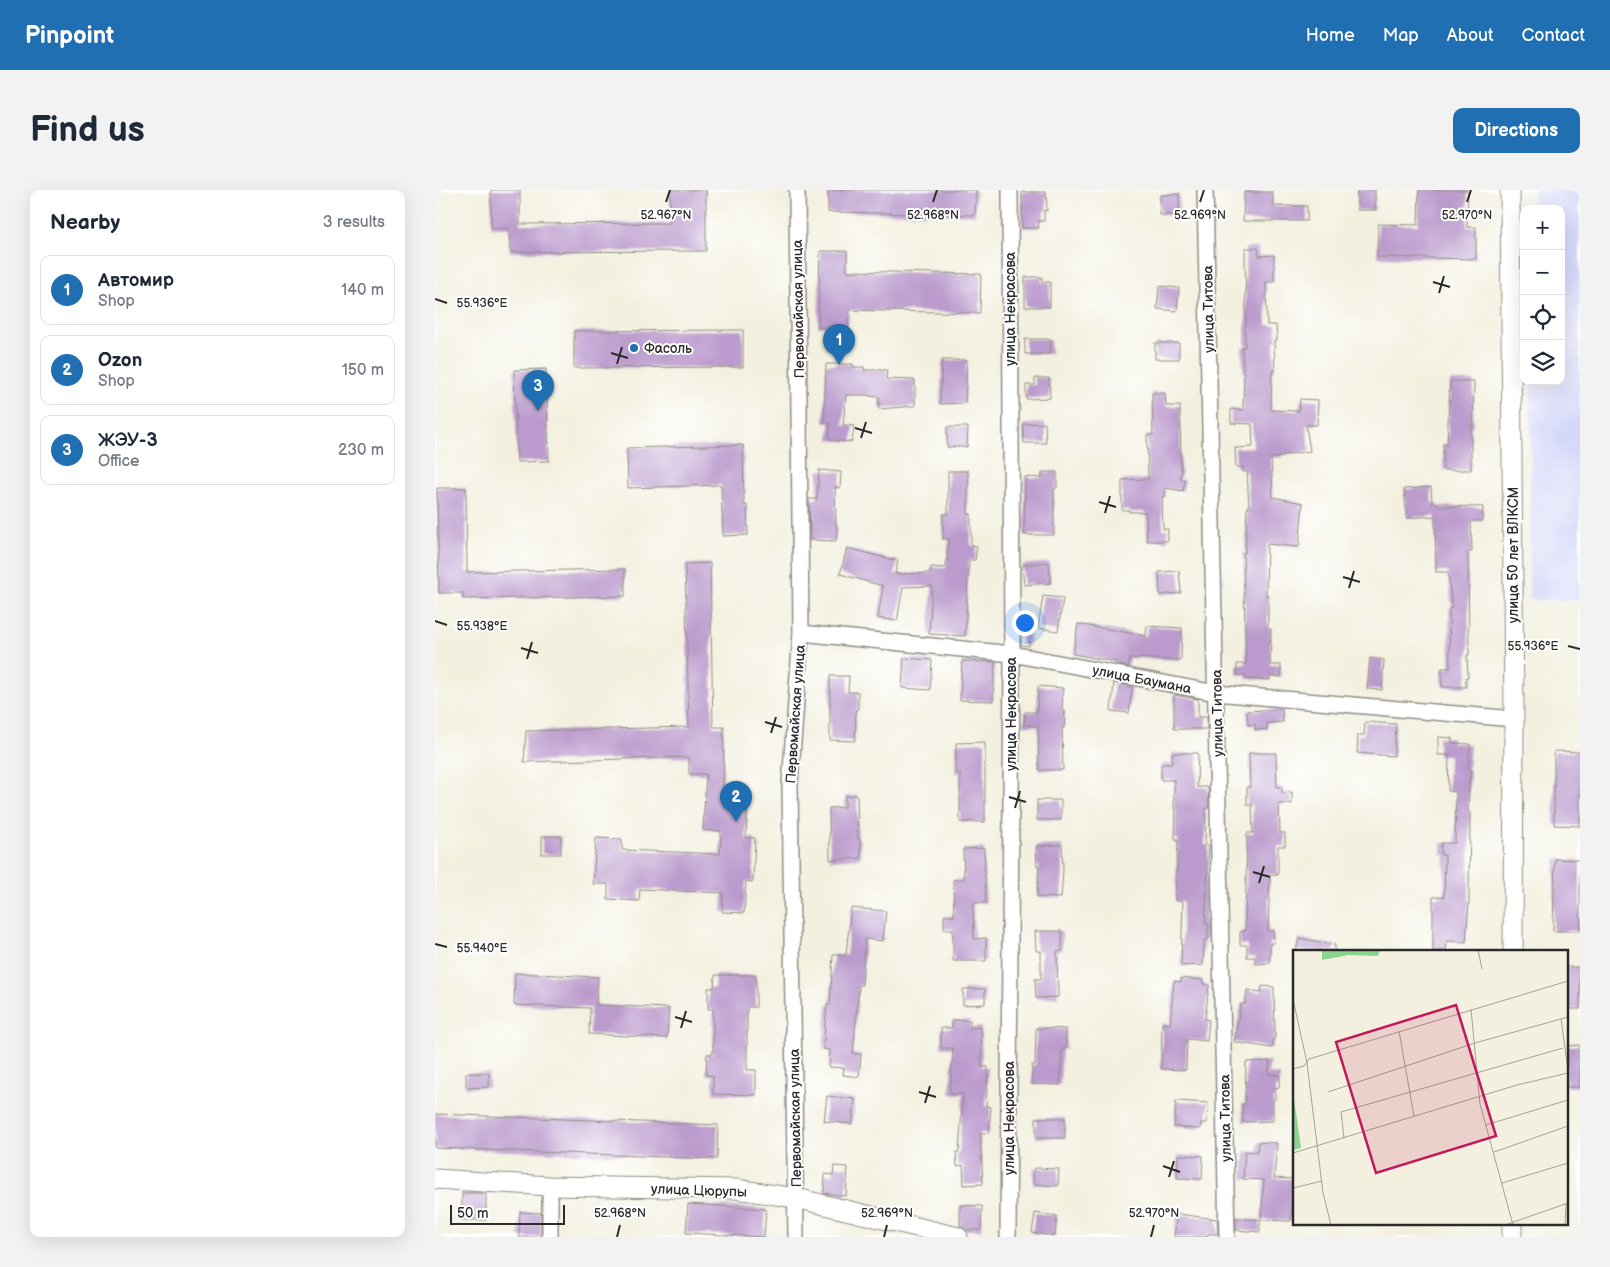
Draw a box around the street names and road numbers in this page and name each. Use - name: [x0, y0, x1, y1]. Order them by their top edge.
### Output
- street label: Первомайская улица: [789, 239, 808, 379]
- street label: улица Некрасова: [1002, 251, 1019, 366]
- street label: улица Титова: [1199, 264, 1218, 353]
- street label: улица 50 лет ВЛКСМ: [1505, 487, 1522, 623]
- street label: Первомайская улица: [782, 643, 809, 784]
- street label: улица Некрасова: [1003, 656, 1020, 771]
- street label: улица Баумана: [1091, 662, 1194, 698]
- street label: улица Титова: [1208, 668, 1227, 757]
- street label: Первомайская улица: [786, 1048, 805, 1188]
- street label: улица Некрасова: [1001, 1060, 1018, 1175]
- street label: улица Титова: [1216, 1073, 1235, 1162]
- street label: улица Цюрупы: [651, 1180, 747, 1201]

